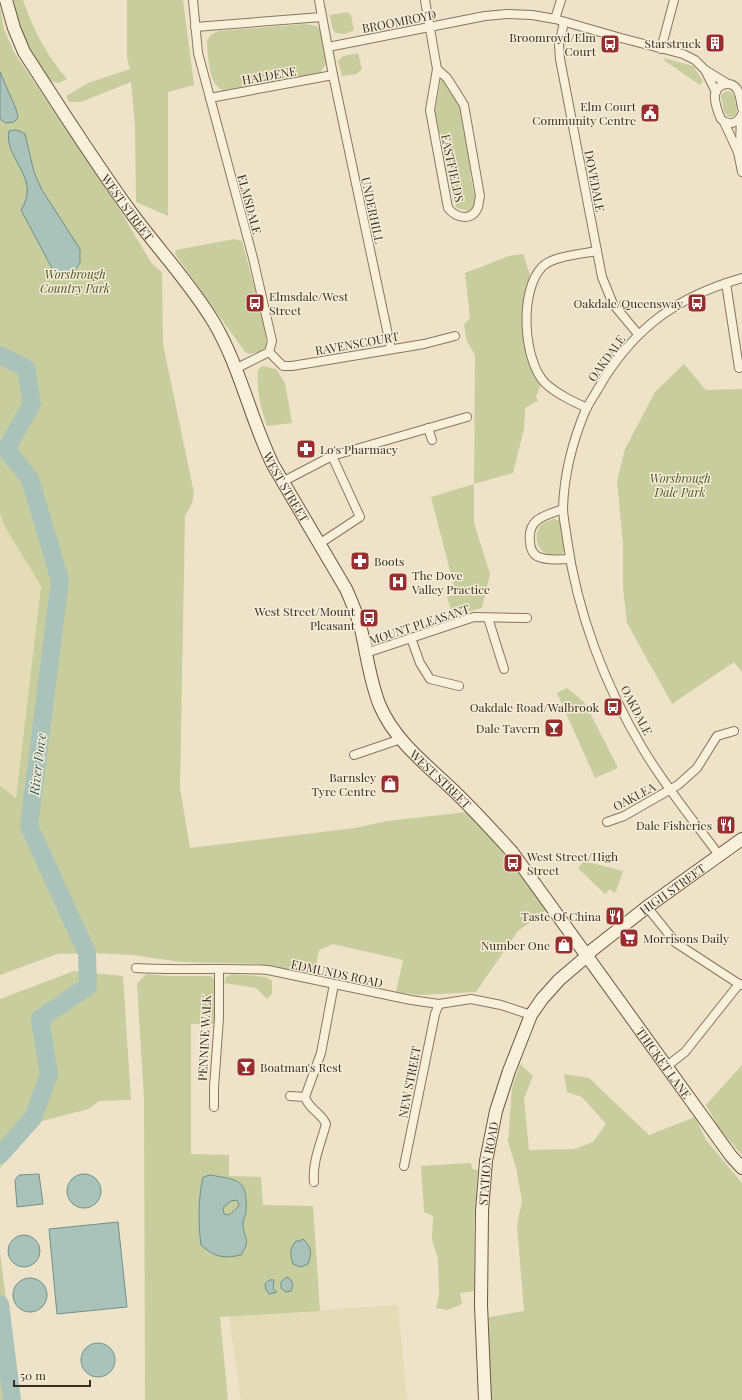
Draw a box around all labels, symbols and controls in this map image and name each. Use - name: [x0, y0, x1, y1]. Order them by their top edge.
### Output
- street label: BROOMROYD: [360, 6, 438, 36]
- place label: Broomroyd/Elm Court: [509, 29, 597, 59]
- building icon: Starstruck: [704, 32, 726, 54]
- bus stop icon: Broomroyd/Elm Court: [599, 33, 621, 55]
- place label: Starstruck: [645, 35, 701, 51]
- street label: HALDENE: [240, 62, 298, 88]
- place label: Elm Court Community Centre: [532, 98, 637, 128]
- public building icon: Elm Court Community Centre: [639, 102, 661, 124]
- street label: EASTFIELDS: [438, 132, 468, 204]
- street label: DOVEDALE: [581, 149, 609, 213]
- street label: WEST STREET: [98, 170, 158, 244]
- street label: ELMSDALE: [234, 172, 266, 236]
- street label: UNDERHILL: [358, 175, 388, 245]
- park label: Worsbrough Country Park: [40, 266, 110, 296]
- place label: Elmsdale/West Street: [269, 288, 349, 318]
- bus stop icon: Elmsdale/West Street: [244, 292, 266, 314]
- bus stop icon: Oakdale/Queensway: [686, 292, 708, 314]
- place label: Oakdale/Queensway: [573, 295, 683, 311]
- street label: RAVENSCOURT: [314, 328, 401, 358]
- street label: OAKDALE: [584, 331, 628, 385]
- pharmacy icon: Lo's Pharmacy: [295, 438, 317, 460]
- place label: Lo's Pharmacy: [320, 441, 398, 457]
- street label: WEST STREET: [260, 448, 313, 526]
- park label: Worsbrough Dale Park: [649, 470, 711, 500]
- pharmacy icon: Boots: [349, 550, 371, 572]
- place label: Boots: [374, 553, 404, 569]
- place label: The Dove Valley Practice: [411, 567, 490, 597]
- hospital icon: The Dove Valley Practice: [387, 571, 409, 593]
- street label: MOUNT PLEASANT: [367, 600, 472, 648]
- place label: West Street/Mount Pleasant: [254, 603, 356, 633]
- bus stop icon: West Street/Mount Pleasant: [358, 607, 380, 629]
- street label: OAKDALE: [618, 682, 656, 738]
- bus stop icon: Oakdale Road/Walbrook: [602, 696, 624, 718]
- place label: Oakdale Road/Walbrook: [470, 699, 599, 715]
- bar icon: Dale Tavern: [543, 717, 565, 739]
- place label: Dale Tavern: [476, 720, 540, 736]
- water label: River Dove: [25, 732, 49, 797]
- street label: WEST STREET: [406, 745, 475, 812]
- place label: Barnsley Tyre Centre: [311, 769, 376, 799]
- shop icon: Barnsley Tyre Centre: [379, 773, 401, 795]
- street label: OAKLEA: [610, 778, 658, 814]
- restaurant icon: Dale Fisheries: [715, 814, 737, 836]
- place label: Dale Fisheries: [636, 817, 712, 833]
- place label: West Street/High Street: [526, 848, 618, 878]
- bus stop icon: West Street/High Street: [502, 852, 524, 874]
- street label: HIGH STREET: [636, 860, 709, 918]
- restaurant icon: Taste Of China: [604, 905, 626, 927]
- place label: Taste Of China: [521, 908, 601, 924]
- supermarket icon: Morrisons Daily: [618, 927, 640, 949]
- place label: Morrisons Daily: [643, 930, 729, 946]
- shop icon: Number One: [553, 934, 575, 956]
- place label: Number One: [481, 937, 550, 953]
- street label: EDMUNDS ROAD: [290, 955, 385, 991]
- street label: PENNINE WALK: [194, 994, 214, 1081]
- street label: THICKET LANE: [633, 1024, 695, 1102]
- street label: NEW STREET: [394, 1044, 424, 1119]
- bar icon: Boatman's Rest: [235, 1056, 257, 1078]
- place label: Boatman's Rest: [260, 1059, 343, 1075]
- street label: STATION ROAD: [474, 1120, 502, 1206]
- scale bar: [14, 1362, 90, 1388]
- text: 50 m: [20, 1367, 46, 1383]

